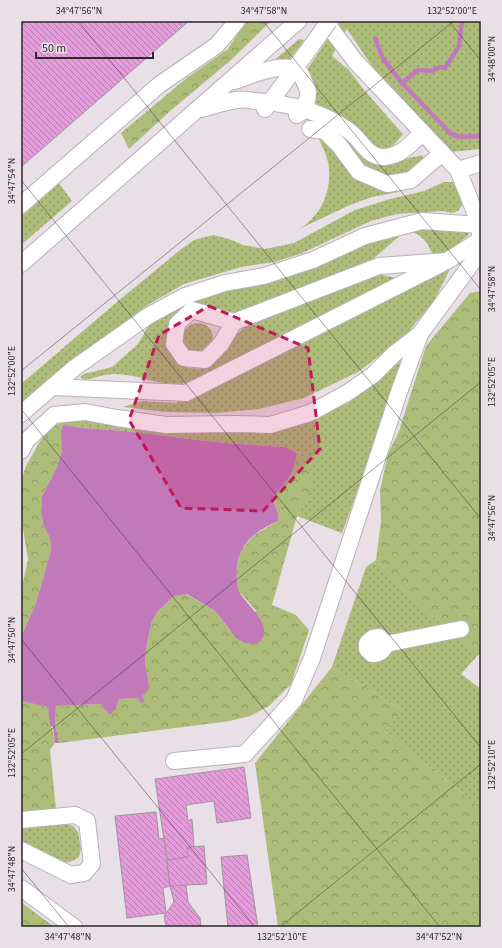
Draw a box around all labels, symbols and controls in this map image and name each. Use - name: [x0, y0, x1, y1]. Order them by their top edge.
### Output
- text: 34°47'56"N: [56, 4, 102, 18]
- text: 34°47'58"N: [241, 4, 287, 18]
- text: 132°52'00"E: [427, 4, 477, 18]
- scale bar: [36, 34, 153, 60]
- text: 34°48'00"N: [485, 36, 499, 82]
- text: 50 m: [42, 40, 66, 57]
- text: 34°47'54"N: [5, 158, 19, 204]
- text: 34°47'58"N: [485, 266, 499, 312]
- text: 132°52'00"E: [5, 346, 19, 396]
- text: 132°52'05"E: [485, 357, 499, 407]
- text: 34°47'56"N: [485, 495, 499, 541]
- text: 34°47'50"N: [5, 617, 19, 663]
- text: 132°52'05"E: [5, 728, 19, 778]
- text: 132°52'10"E: [485, 740, 499, 790]
- text: 34°47'48"N: [5, 846, 19, 892]
- text: 34°47'48"N: [45, 930, 91, 944]
- text: 132°52'10"E: [257, 930, 307, 944]
- text: 34°47'52"N: [416, 930, 462, 944]

